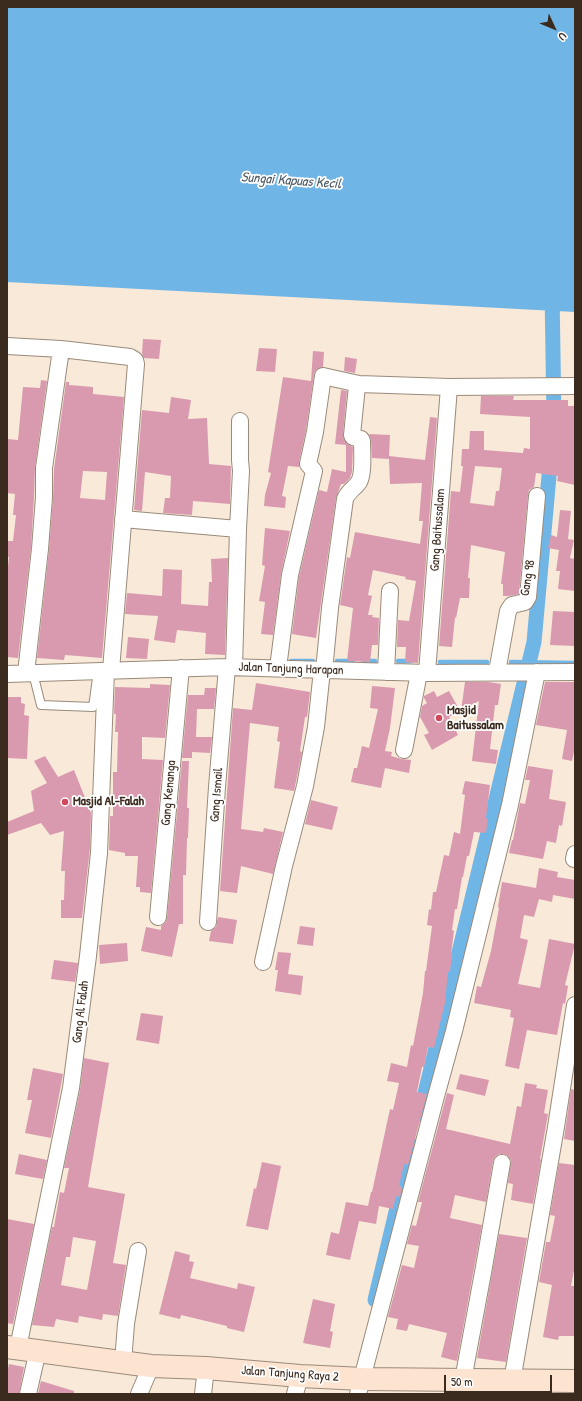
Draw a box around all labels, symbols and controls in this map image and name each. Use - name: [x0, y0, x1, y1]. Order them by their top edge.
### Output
- north arrow: [534, 8, 574, 48]
- text: U: [555, 29, 570, 43]
- water label: Sungai Kapuas Kecil: [240, 169, 342, 193]
- street label: Gang Baitussalam: [427, 488, 449, 572]
- street label: Gang 98: [517, 559, 539, 597]
- street label: Jalan Tanjung Harapan: [238, 659, 344, 679]
- place label: Masjid Baitussalam: [447, 703, 504, 734]
- marker: Masjid Baitussalam: [434, 713, 444, 723]
- street label: Gang Kenanga: [158, 760, 180, 826]
- street label: Gang Ismail: [207, 767, 227, 823]
- place label: Masjid Al-Falah: [73, 794, 144, 810]
- marker: Masjid Al-Falah: [60, 797, 70, 807]
- street label: Gang Al Falah: [69, 980, 93, 1044]
- street label: Jalan Tanjung Raya 2: [241, 1363, 339, 1385]
- scale bar: [446, 1367, 554, 1393]
- text: 50 m: [451, 1373, 472, 1390]

